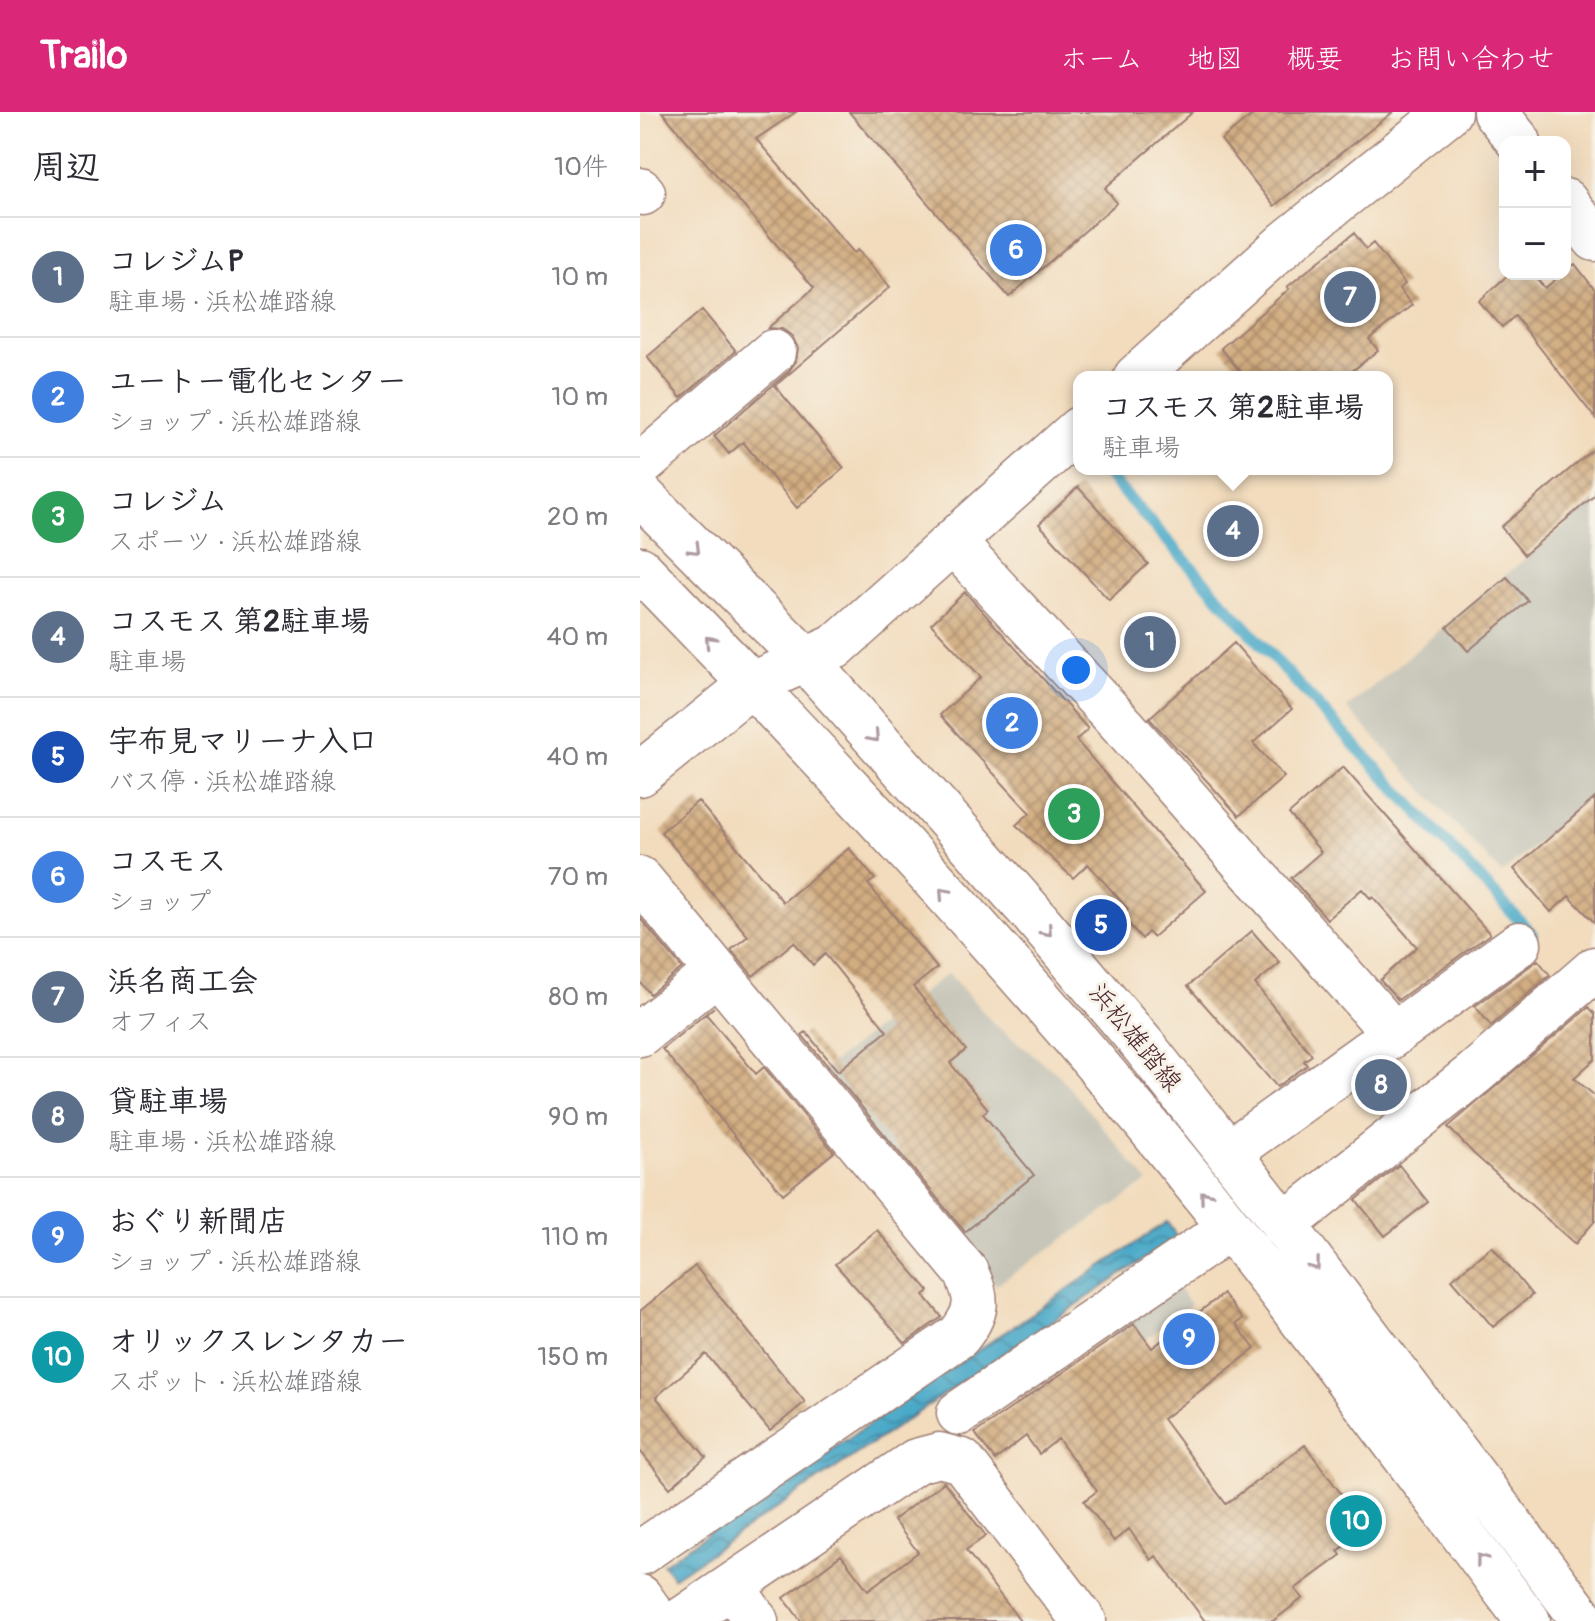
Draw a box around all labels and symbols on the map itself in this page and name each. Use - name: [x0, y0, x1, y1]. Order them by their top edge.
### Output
- pin: 6: [990, 220, 1042, 280]
- pin: 7: [1324, 267, 1376, 327]
- pin: 4: [1207, 501, 1259, 561]
- one-way arrow: [686, 540, 700, 554]
- pin: 1: [1124, 612, 1176, 672]
- one-way arrow: [705, 636, 719, 650]
- your location: [1056, 650, 1096, 690]
- pin: 2: [986, 693, 1038, 753]
- one-way arrow: [865, 728, 879, 743]
- pin: 3: [1048, 784, 1100, 844]
- one-way arrow: [939, 888, 953, 903]
- pin: 5: [1075, 895, 1127, 955]
- one-way arrow: [1037, 922, 1052, 937]
- street label: 浜松雄踏線: [1082, 977, 1189, 1098]
- pin: 8: [1355, 1055, 1407, 1115]
- one-way arrow: [1200, 1191, 1215, 1205]
- one-way arrow: [1305, 1256, 1319, 1271]
- pin: 9: [1163, 1309, 1215, 1369]
- pin: 10: [1330, 1491, 1382, 1551]
- one-way arrow: [1477, 1553, 1491, 1568]

